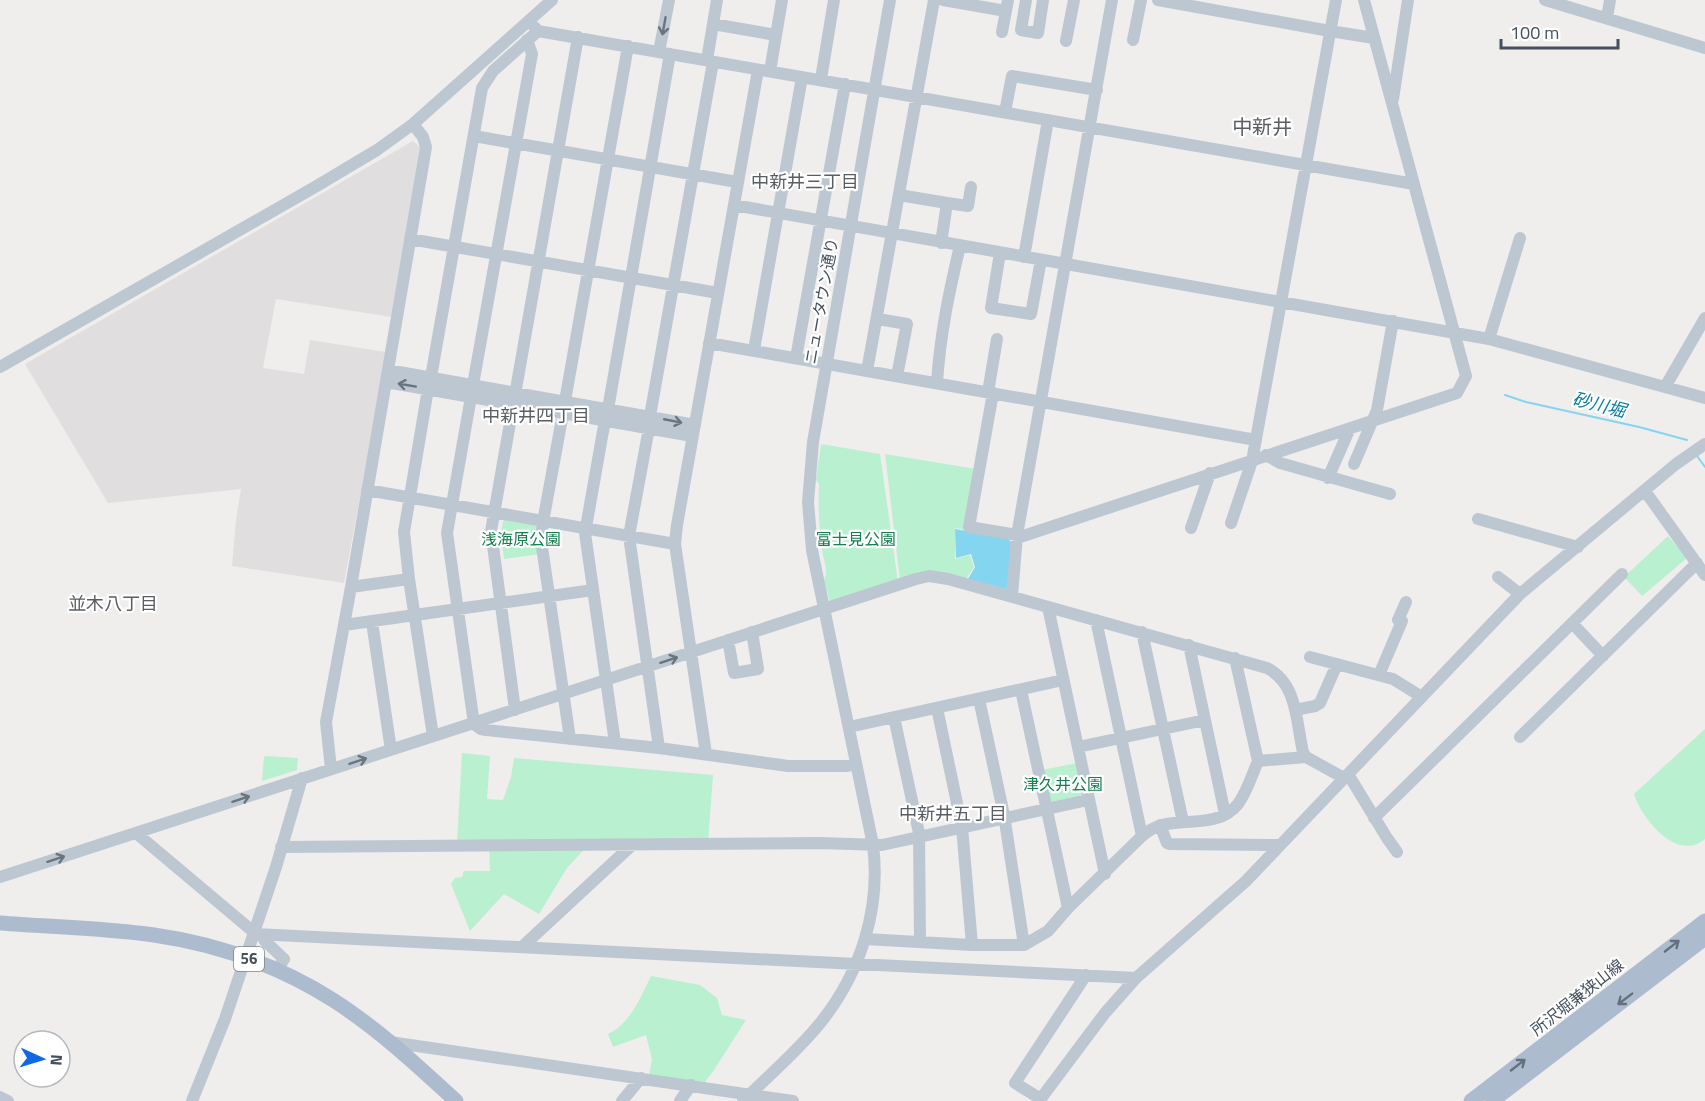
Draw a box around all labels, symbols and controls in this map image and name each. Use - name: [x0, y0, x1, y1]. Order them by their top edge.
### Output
- scale bar: [1501, 12, 1618, 50]
- one-way arrow: [658, 15, 669, 35]
- text: 100 m: [1510, 19, 1559, 46]
- district label: 中新井: [1232, 111, 1292, 142]
- district label: 中新井三丁目: [751, 168, 859, 195]
- street label: ニュータウン通り: [798, 236, 844, 366]
- one-way arrow: [398, 380, 418, 391]
- water label: 砂川堀: [1570, 385, 1631, 425]
- district label: 中新井四丁目: [482, 402, 590, 429]
- one-way arrow: [663, 416, 682, 427]
- park label: 浅海原公園: [481, 527, 561, 551]
- park label: 富士見公園: [816, 527, 896, 551]
- district label: 並木八丁目: [68, 590, 158, 617]
- one-way arrow: [659, 653, 678, 664]
- one-way arrow: [348, 755, 367, 766]
- park label: 津久井公園: [1023, 772, 1103, 796]
- one-way arrow: [231, 792, 250, 803]
- district label: 中新井五丁目: [899, 800, 1007, 827]
- one-way arrow: [46, 853, 65, 864]
- one-way arrow: [1664, 940, 1680, 953]
- road number: 56: [234, 947, 264, 971]
- street label: 所沢堀兼狭山線: [1525, 953, 1629, 1041]
- one-way arrow: [1618, 993, 1634, 1006]
- north arrow: [12, 1029, 72, 1089]
- text: N: [45, 1054, 69, 1066]
- one-way arrow: [1509, 1059, 1525, 1072]

